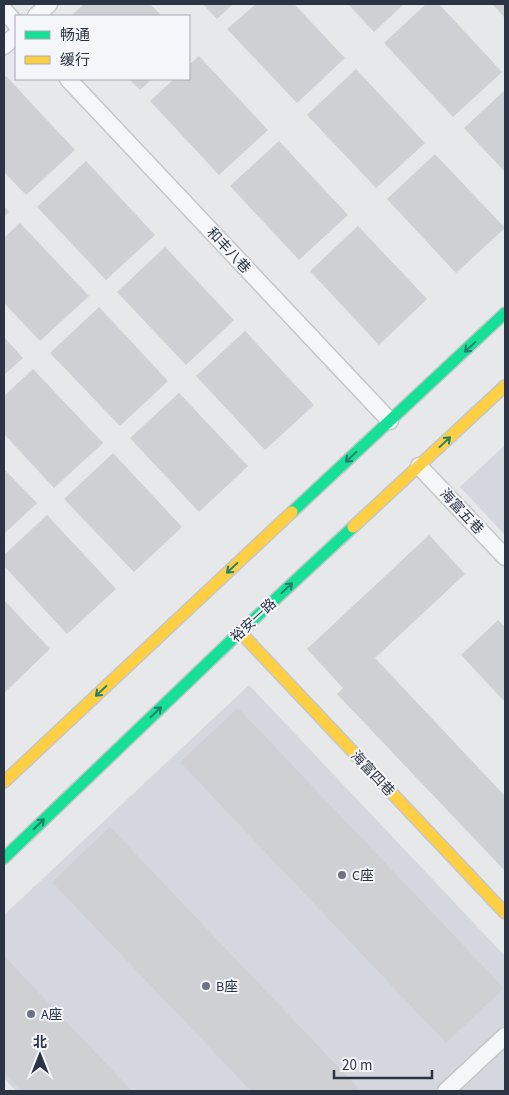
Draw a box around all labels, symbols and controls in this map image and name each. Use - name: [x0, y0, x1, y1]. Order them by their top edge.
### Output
- legend: [15, 15, 190, 80]
- text: 畅通: [60, 25, 90, 46]
- text: 缓行: [60, 50, 90, 71]
- street label: 和丰八巷: [202, 223, 255, 278]
- one-way arrow: [463, 341, 476, 353]
- one-way arrow: [438, 436, 451, 448]
- one-way arrow: [344, 452, 357, 463]
- street label: 海富五巷: [435, 484, 488, 539]
- one-way arrow: [226, 562, 239, 574]
- one-way arrow: [281, 582, 294, 594]
- street label: 裕安一路: [226, 594, 281, 647]
- one-way arrow: [94, 685, 107, 697]
- one-way arrow: [150, 706, 163, 718]
- street label: 海富四巷: [346, 746, 399, 801]
- one-way arrow: [33, 818, 45, 830]
- place label: C座: [352, 866, 374, 886]
- marker: C座: [336, 869, 348, 881]
- place label: B座: [216, 977, 238, 997]
- marker: B座: [200, 980, 212, 992]
- place label: A座: [41, 1005, 63, 1025]
- marker: A座: [25, 1008, 37, 1020]
- north arrow: [15, 1030, 65, 1080]
- text: 北: [33, 1033, 47, 1053]
- scale bar: [334, 1048, 432, 1080]
- text: 20 m: [342, 1055, 372, 1076]

